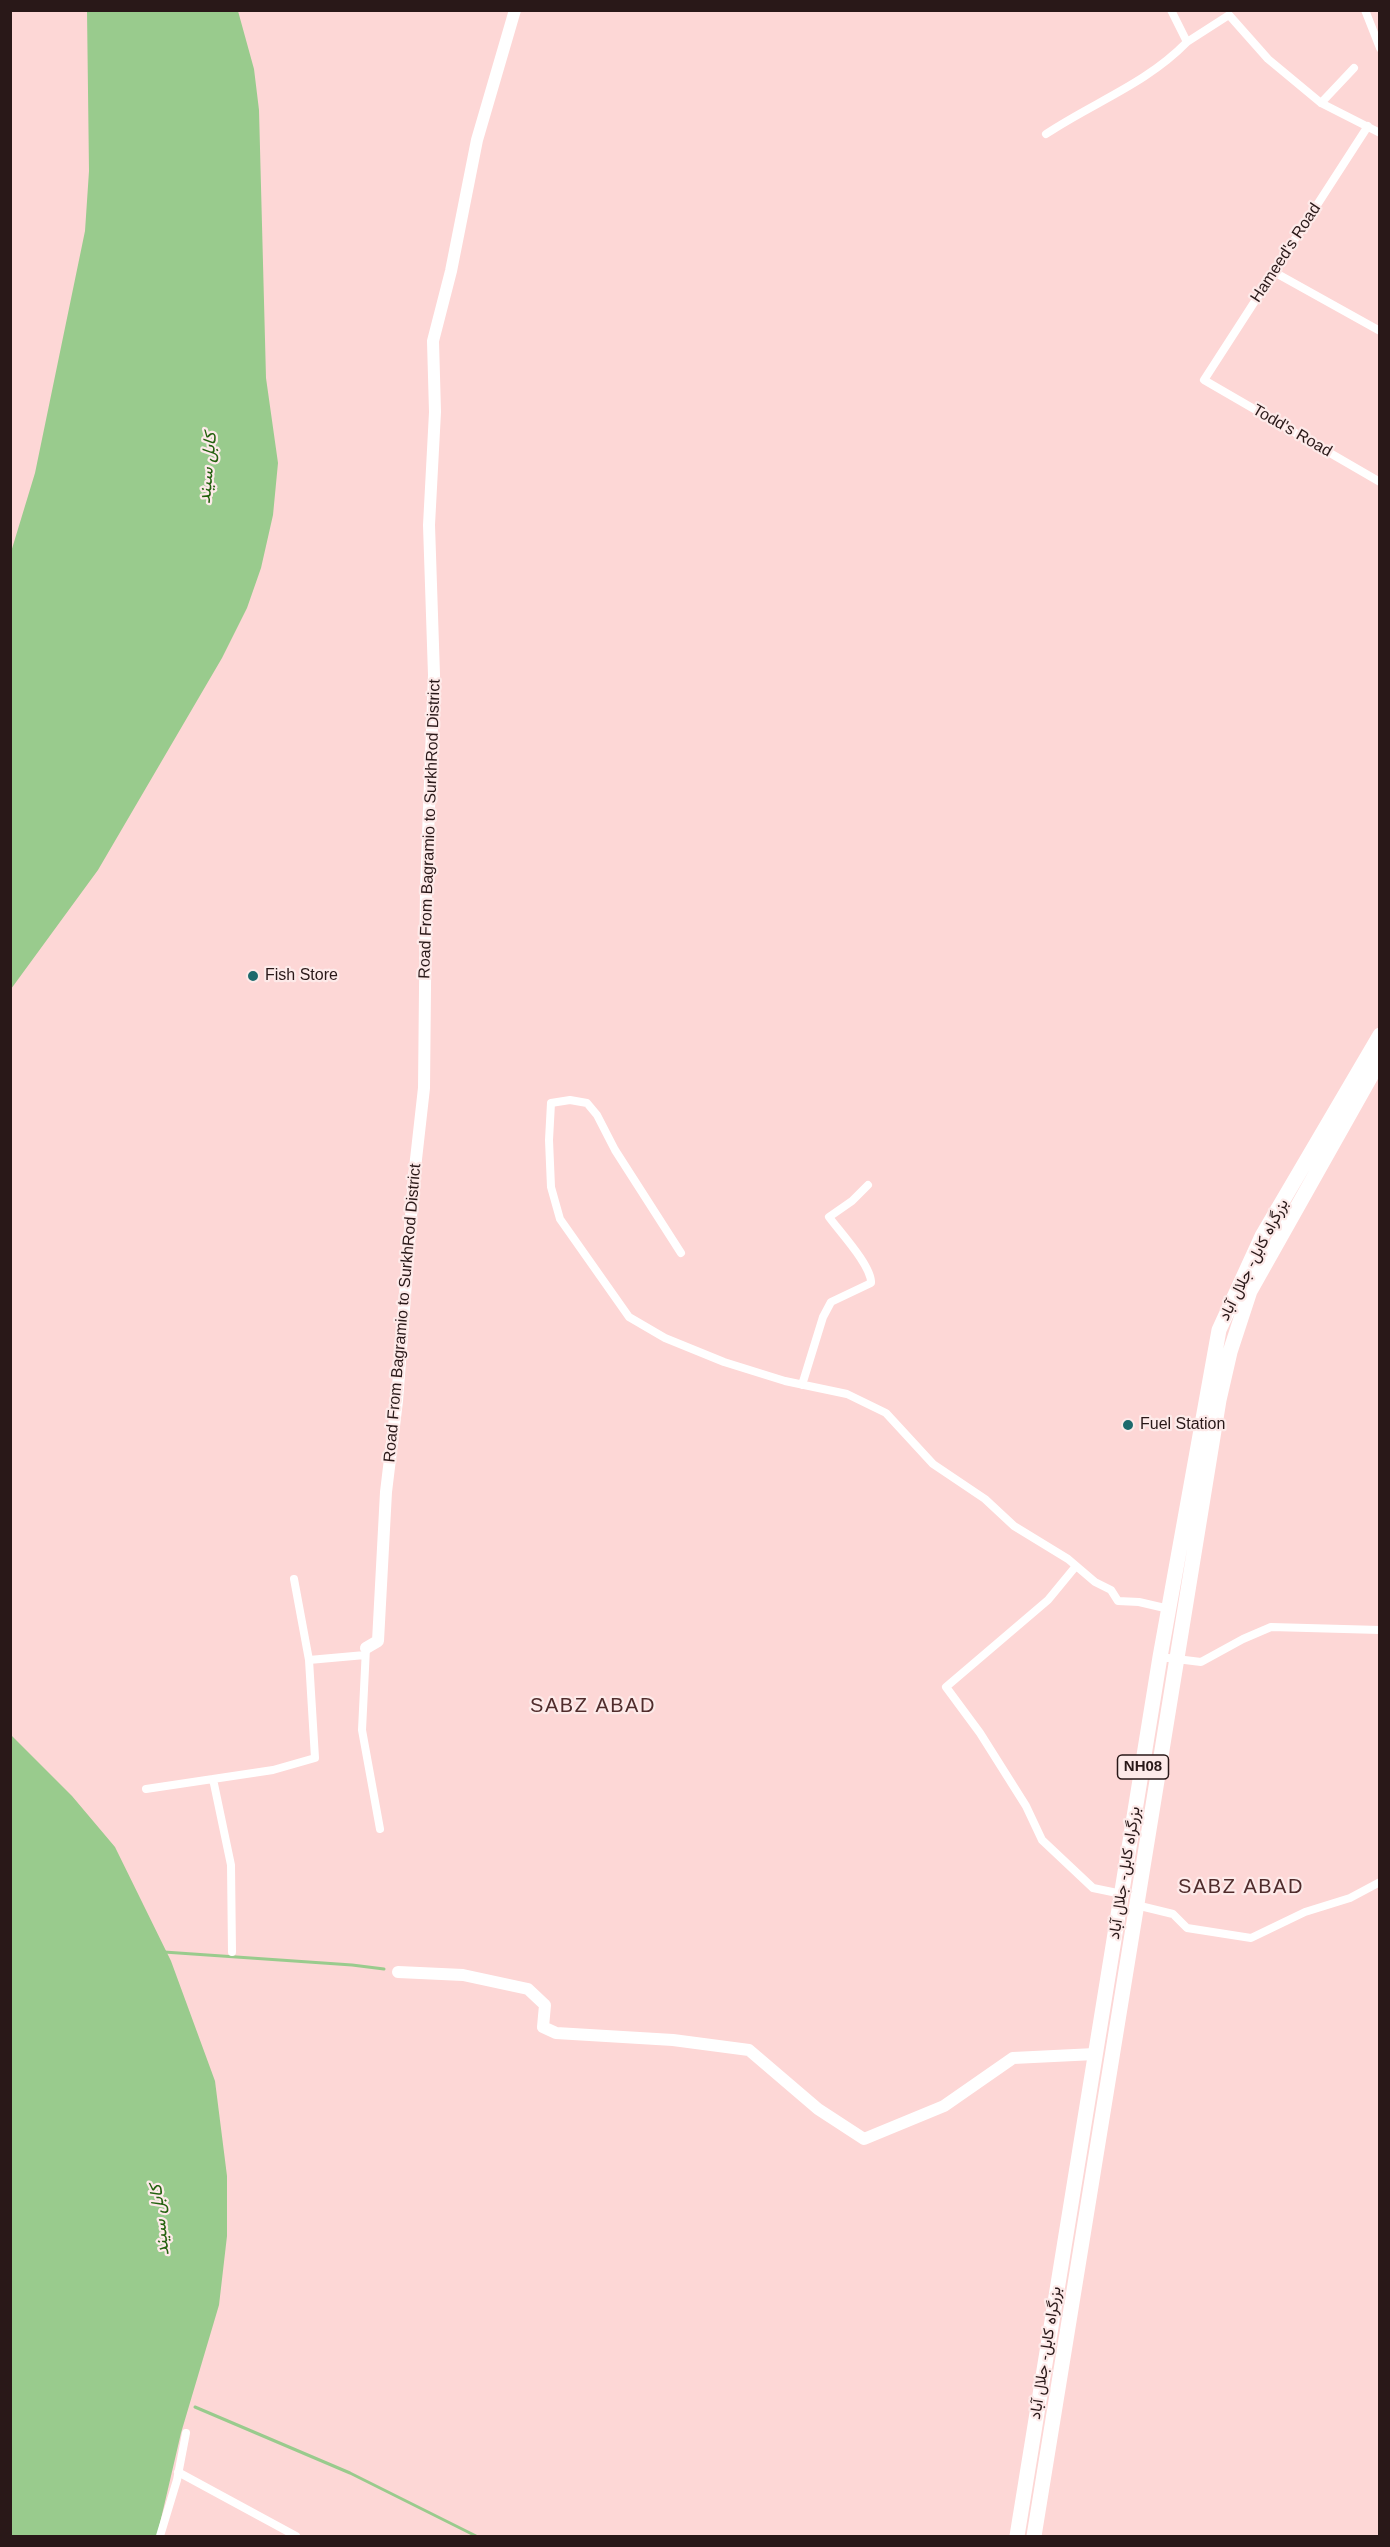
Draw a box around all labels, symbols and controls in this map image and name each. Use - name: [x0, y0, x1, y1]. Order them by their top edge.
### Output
- street label: Hameed's Road: [1247, 200, 1325, 306]
- street label: Todd's Road: [1249, 401, 1335, 461]
- water label: کابل سيند: [194, 431, 222, 505]
- street label: Road From Bagramio to SurkhRod District: [415, 679, 445, 979]
- place label: Fish Store: [265, 966, 338, 986]
- marker: Fish Store: [246, 969, 260, 983]
- street label: Road From Bagramio to SurkhRod District: [380, 1163, 426, 1463]
- street label: بزرگراه کابل- جلال آباد: [1215, 1196, 1293, 1324]
- place label: Fuel Station: [1140, 1415, 1225, 1435]
- marker: Fuel Station: [1121, 1418, 1135, 1432]
- district label: SABZ ABAD: [530, 1694, 656, 1718]
- road number: NH08: [1118, 1755, 1168, 1779]
- street label: بزرگراه کابل- جلال آباد: [1105, 1805, 1145, 1941]
- district label: SABZ ABAD: [1178, 1875, 1304, 1899]
- water label: کابل سيند: [146, 2183, 174, 2257]
- street label: بزرگراه کابل- جلال آباد: [1026, 2285, 1066, 2421]

